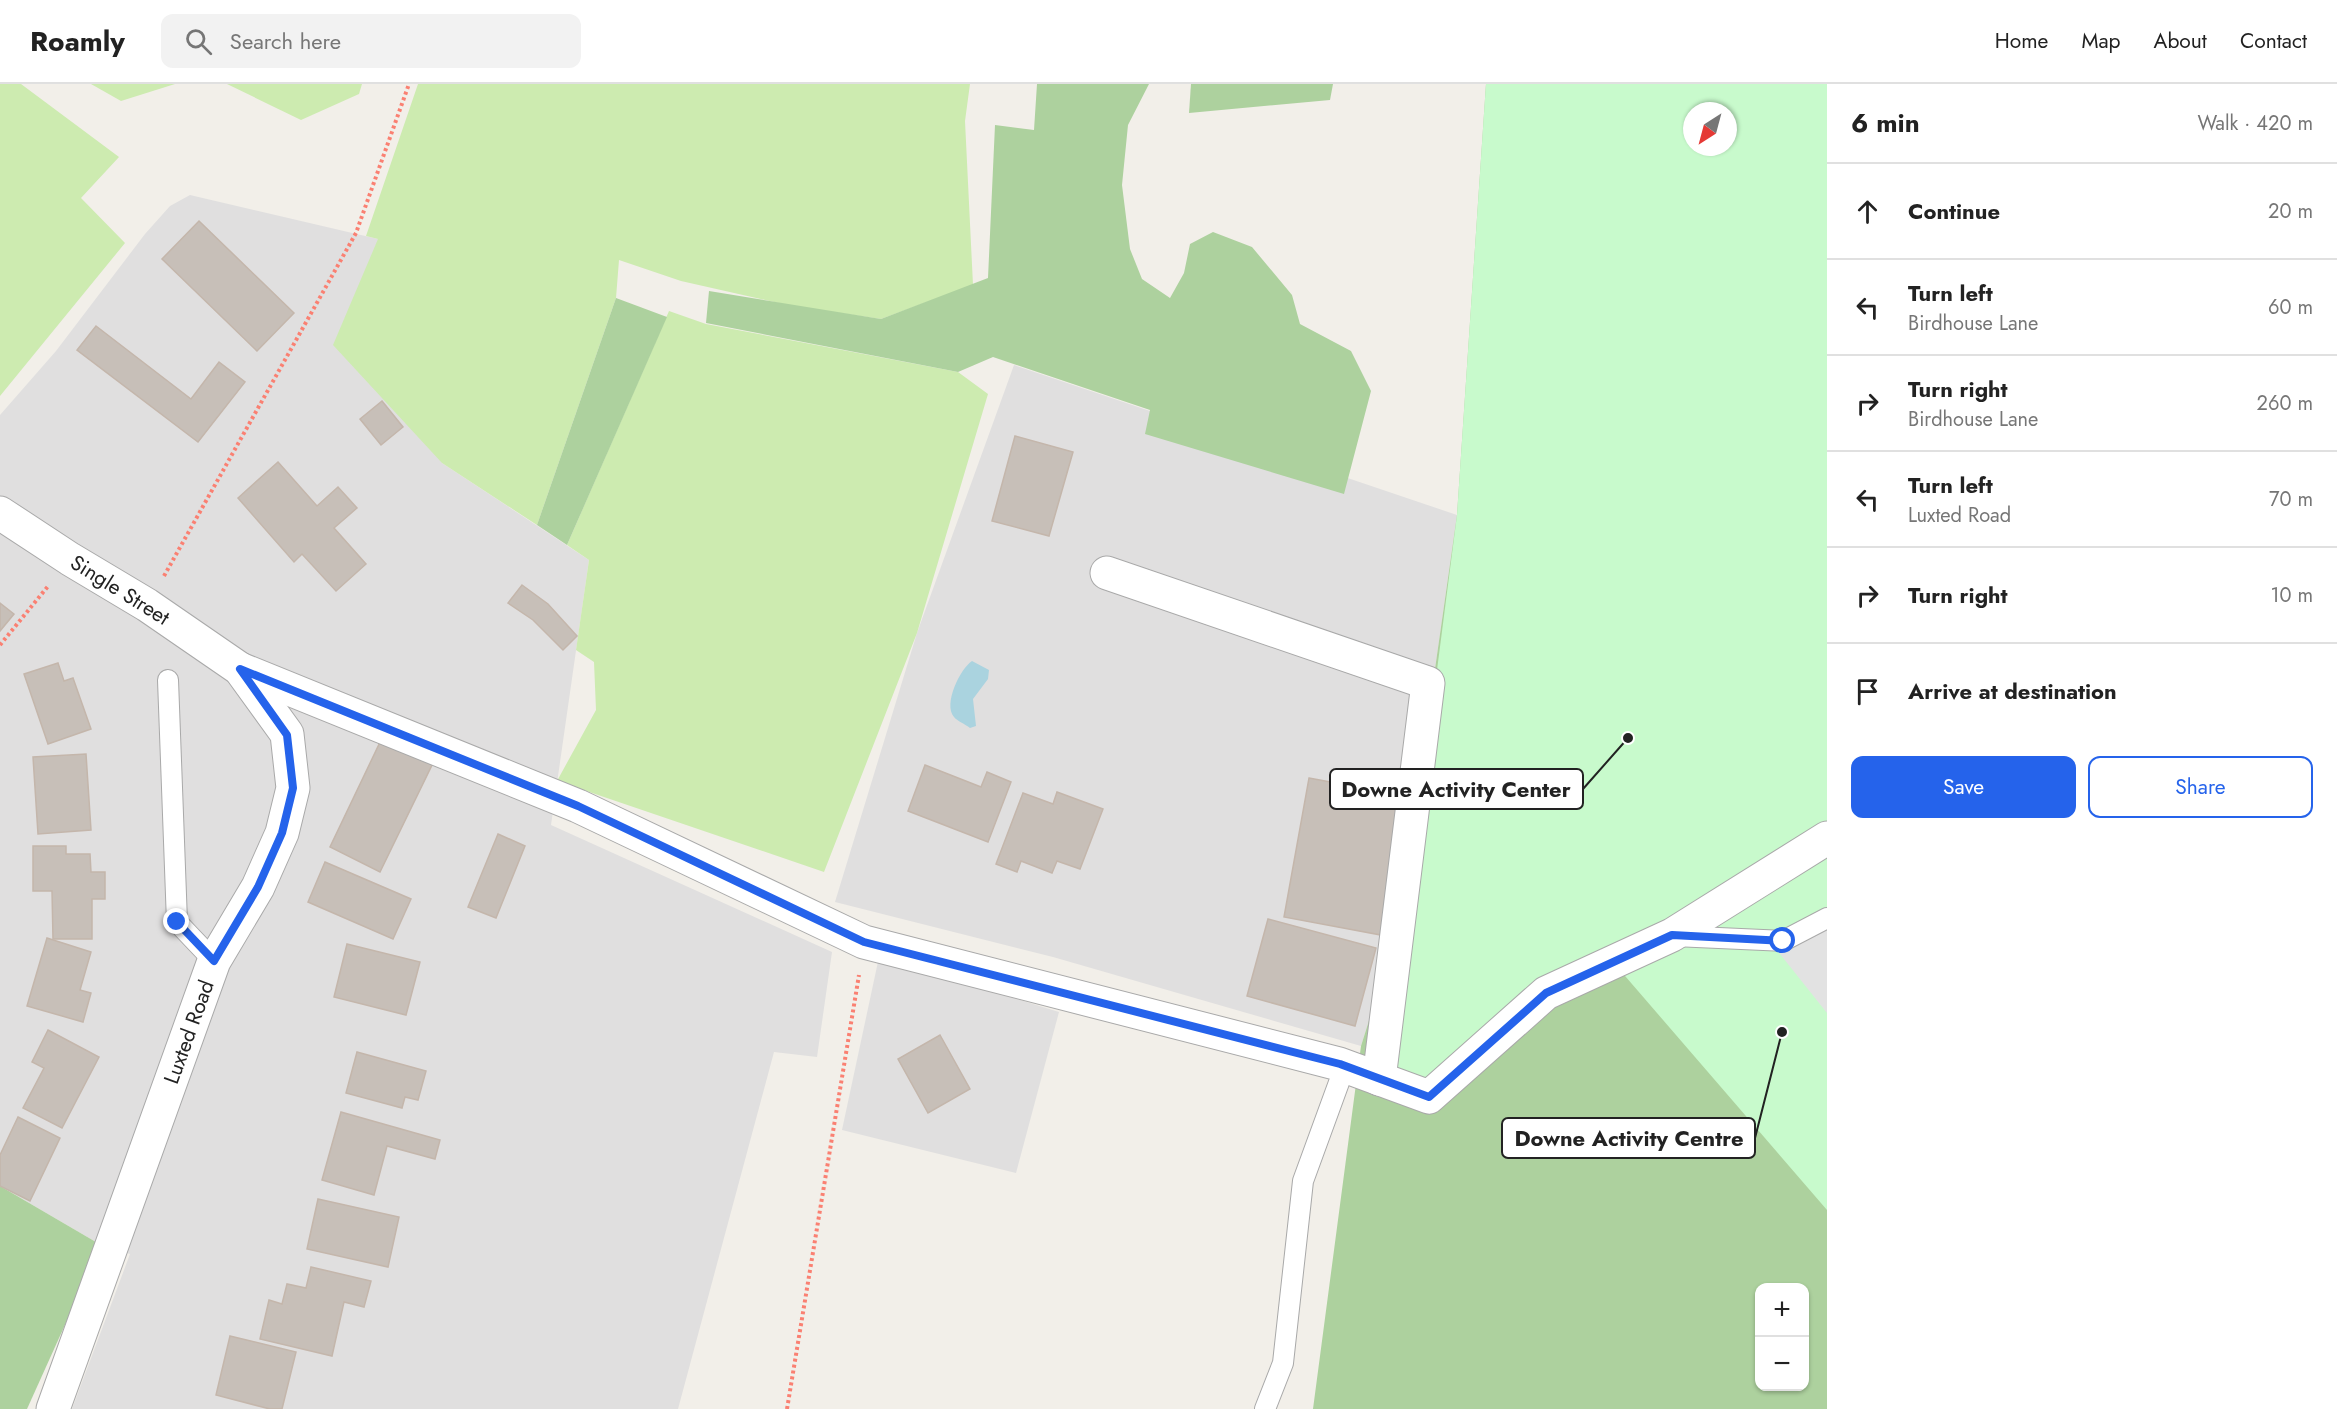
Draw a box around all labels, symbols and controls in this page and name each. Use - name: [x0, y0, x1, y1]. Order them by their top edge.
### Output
- search box: [161, 14, 581, 68]
- text: Roamly: [30, 21, 125, 62]
- icon: search: [182, 25, 215, 58]
- text: Search here: [230, 25, 341, 57]
- text: Home: [1995, 26, 2048, 56]
- text: Map: [2081, 26, 2121, 56]
- text: About: [2154, 26, 2207, 56]
- text: Contact: [2240, 26, 2307, 56]
- north arrow: [1683, 102, 1737, 156]
- text: 6 min: [1851, 104, 1920, 142]
- text: Walk · 420 m: [2198, 109, 2313, 138]
- icon: ahead: [1851, 195, 1884, 228]
- text: Continue: [1908, 195, 2000, 227]
- text: 20 m: [2268, 197, 2313, 226]
- text: Turn left: [1908, 277, 1993, 309]
- icon: left: [1851, 291, 1884, 324]
- text: 60 m: [2268, 293, 2313, 322]
- text: Birdhouse Lane: [1908, 309, 2038, 338]
- text: Turn right: [1908, 373, 2008, 405]
- icon: right: [1851, 387, 1884, 420]
- text: 260 m: [2257, 389, 2313, 418]
- text: Birdhouse Lane: [1908, 405, 2038, 434]
- text: Turn left: [1908, 469, 1993, 501]
- icon: left: [1851, 483, 1884, 516]
- text: 70 m: [2269, 485, 2313, 514]
- text: Luxted Road: [1908, 501, 2011, 530]
- street label: Single Street: [65, 548, 175, 632]
- icon: right: [1851, 579, 1884, 612]
- text: Turn right: [1908, 579, 2008, 611]
- text: 10 m: [2270, 581, 2313, 610]
- icon: arrive: [1851, 675, 1884, 708]
- text: Arrive at destination: [1908, 675, 2117, 707]
- button: Save: [1851, 756, 2076, 818]
- button: Share: [2088, 756, 2313, 818]
- callout: Downe Activity Center: [1330, 769, 1583, 809]
- text: Downe Activity Center: [1341, 773, 1571, 805]
- route end: [163, 908, 189, 934]
- route start: [1769, 927, 1795, 953]
- street label: Luxted Road: [156, 976, 222, 1088]
- callout: Downe Activity Centre: [1502, 1118, 1755, 1158]
- text: Downe Activity Centre: [1514, 1122, 1744, 1154]
- map controls: [1755, 1283, 1809, 1391]
- button: +: [1755, 1283, 1809, 1337]
- button: −: [1755, 1337, 1809, 1391]

